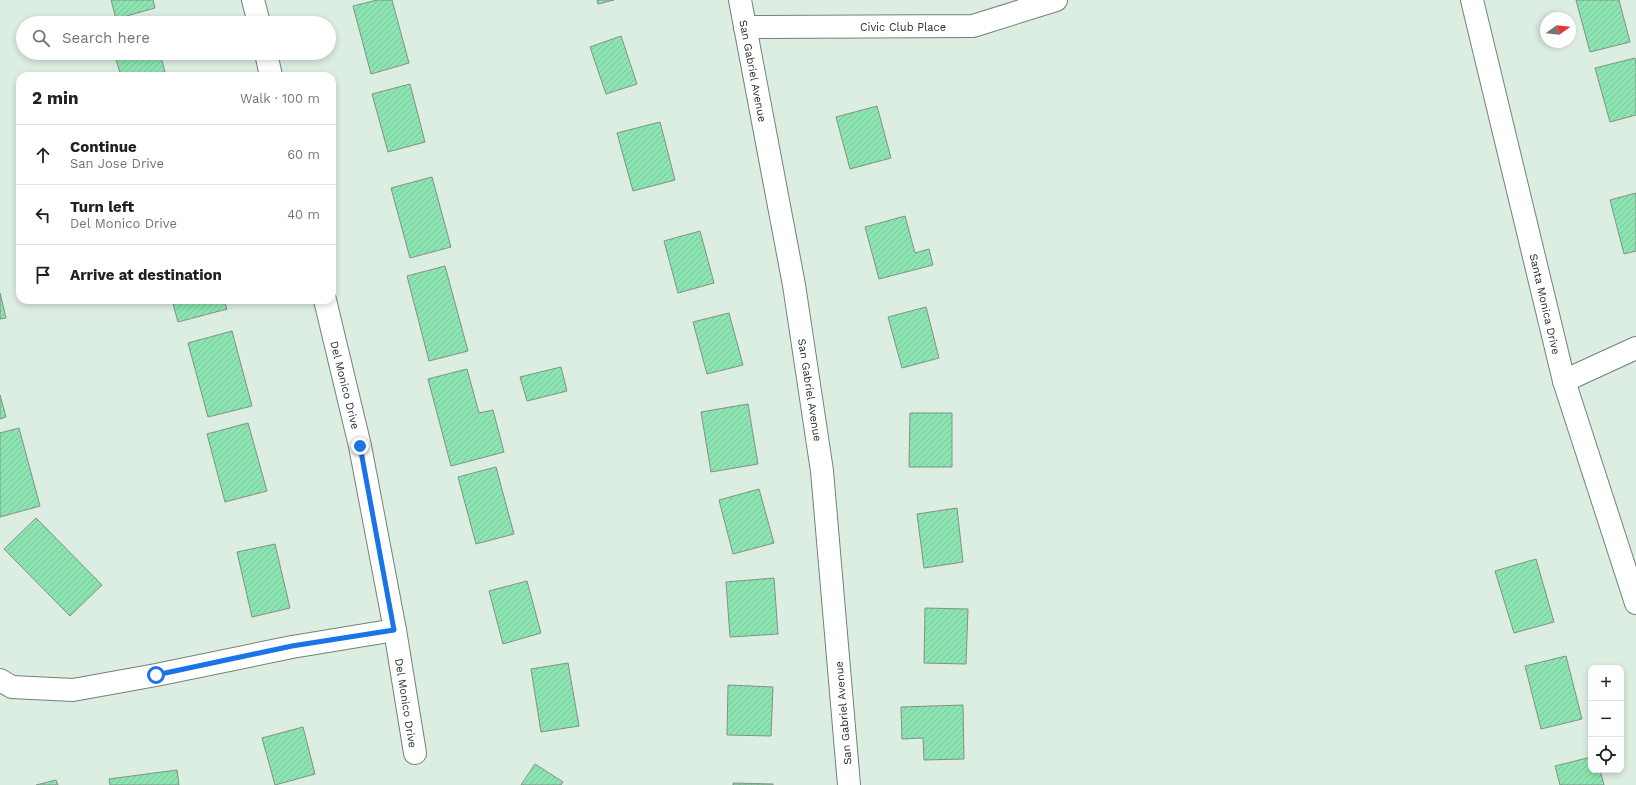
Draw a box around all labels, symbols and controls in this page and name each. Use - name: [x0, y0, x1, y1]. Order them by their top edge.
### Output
- north arrow: [1540, 12, 1576, 48]
- search box: [16, 16, 336, 60]
- street label: San Gabriel Avenue: [736, 19, 769, 123]
- street label: Civic Club Place: [860, 21, 946, 34]
- icon: search: [30, 27, 52, 49]
- text: Search here: [62, 29, 150, 47]
- text: 2 min: [32, 88, 78, 108]
- text: Walk · 100 m: [240, 91, 320, 106]
- text: Continue: [70, 138, 137, 156]
- icon: ahead: [32, 144, 54, 166]
- text: 60 m: [287, 147, 320, 162]
- text: San Jose Drive: [70, 156, 164, 171]
- text: Turn left: [70, 198, 134, 216]
- icon: left: [32, 204, 54, 226]
- text: 40 m: [287, 207, 320, 222]
- text: Del Monico Drive: [70, 216, 177, 231]
- street label: Santa Monica Drive: [1527, 252, 1562, 356]
- icon: arrive: [32, 264, 54, 286]
- text: Arrive at destination: [70, 266, 222, 284]
- street label: San Gabriel Avenue: [795, 338, 824, 442]
- street label: Del Monico Drive: [327, 340, 362, 431]
- route end: [351, 437, 369, 455]
- street label: Del Monico Drive: [392, 657, 419, 749]
- street label: San Gabriel Avenue: [833, 661, 854, 765]
- map controls: [1588, 665, 1624, 773]
- button: +: [1588, 665, 1624, 701]
- route start: [147, 666, 165, 684]
- button: −: [1588, 701, 1624, 737]
- button: locate: [1588, 737, 1624, 773]

